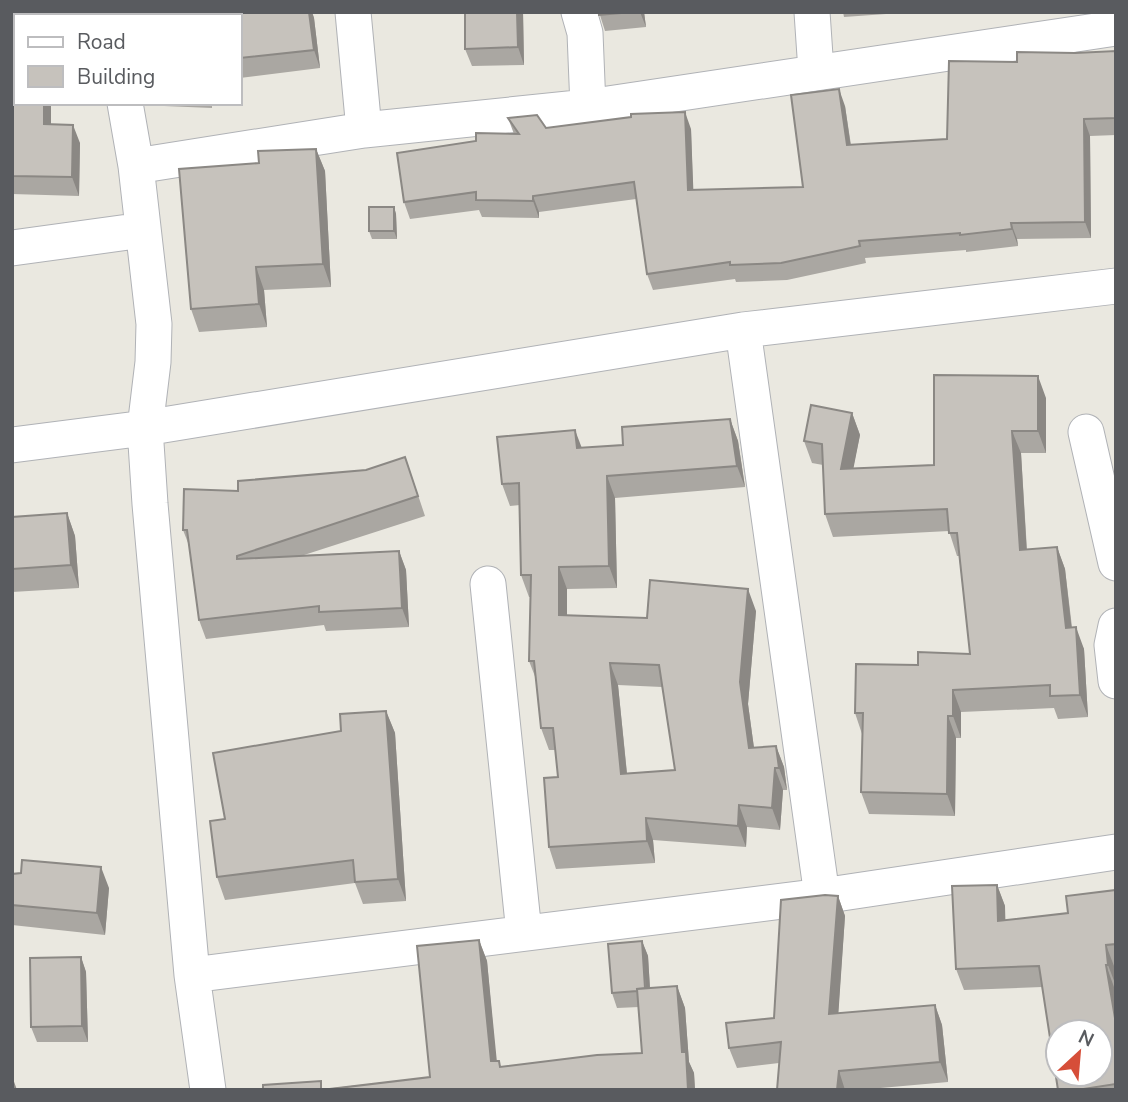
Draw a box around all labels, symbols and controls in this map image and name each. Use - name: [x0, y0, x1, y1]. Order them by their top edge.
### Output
- legend: [14, 14, 242, 105]
- text: Road: [77, 28, 126, 56]
- text: Building: [77, 63, 155, 91]
- north arrow: [1044, 1018, 1114, 1088]
- text: N: [1074, 1024, 1098, 1053]

